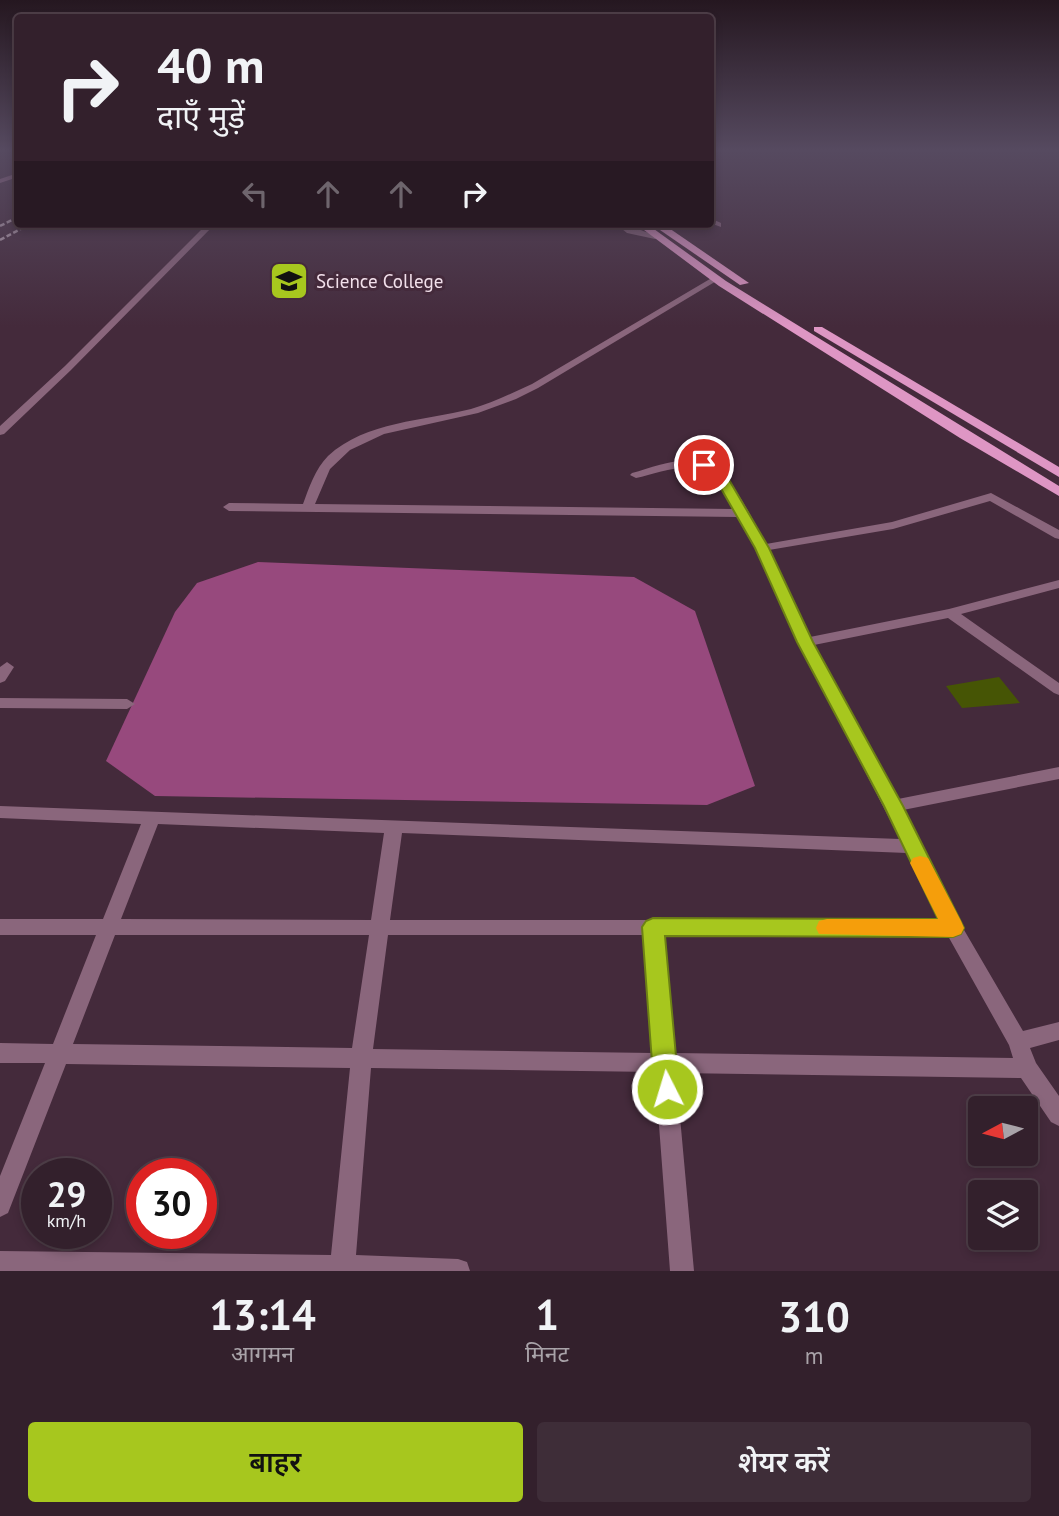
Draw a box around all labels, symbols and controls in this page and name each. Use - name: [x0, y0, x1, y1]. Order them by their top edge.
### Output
- text: 40 m: [157, 33, 264, 97]
- icon: right: [42, 42, 133, 133]
- text: दाएँ मुड़ें: [157, 95, 245, 137]
- icon: left: [236, 175, 274, 213]
- icon: ahead: [309, 175, 347, 213]
- icon: ahead: [382, 175, 420, 213]
- icon: right: [455, 175, 493, 213]
- school or university icon: Science College: [268, 260, 310, 302]
- place label: Science College: [316, 269, 443, 293]
- pin: [674, 435, 734, 495]
- icon: arrive: [685, 446, 723, 484]
- position arrow: [630, 1052, 704, 1126]
- north arrow: [968, 1096, 1038, 1166]
- map controls: [968, 1096, 1038, 1250]
- speed limit sign: 30: [126, 1158, 217, 1249]
- text: 29: [47, 1171, 86, 1217]
- button: layers: [968, 1180, 1038, 1250]
- text: km/h: [47, 1209, 86, 1232]
- text: 13:14: [209, 1287, 316, 1342]
- text: 1: [535, 1287, 559, 1342]
- text: 310: [778, 1289, 850, 1344]
- text: आगमन: [231, 1339, 294, 1368]
- text: मिनट: [525, 1339, 569, 1368]
- text: m: [805, 1341, 823, 1370]
- button: बाहर: [28, 1422, 523, 1502]
- button: शेयर करें: [537, 1422, 1031, 1502]

